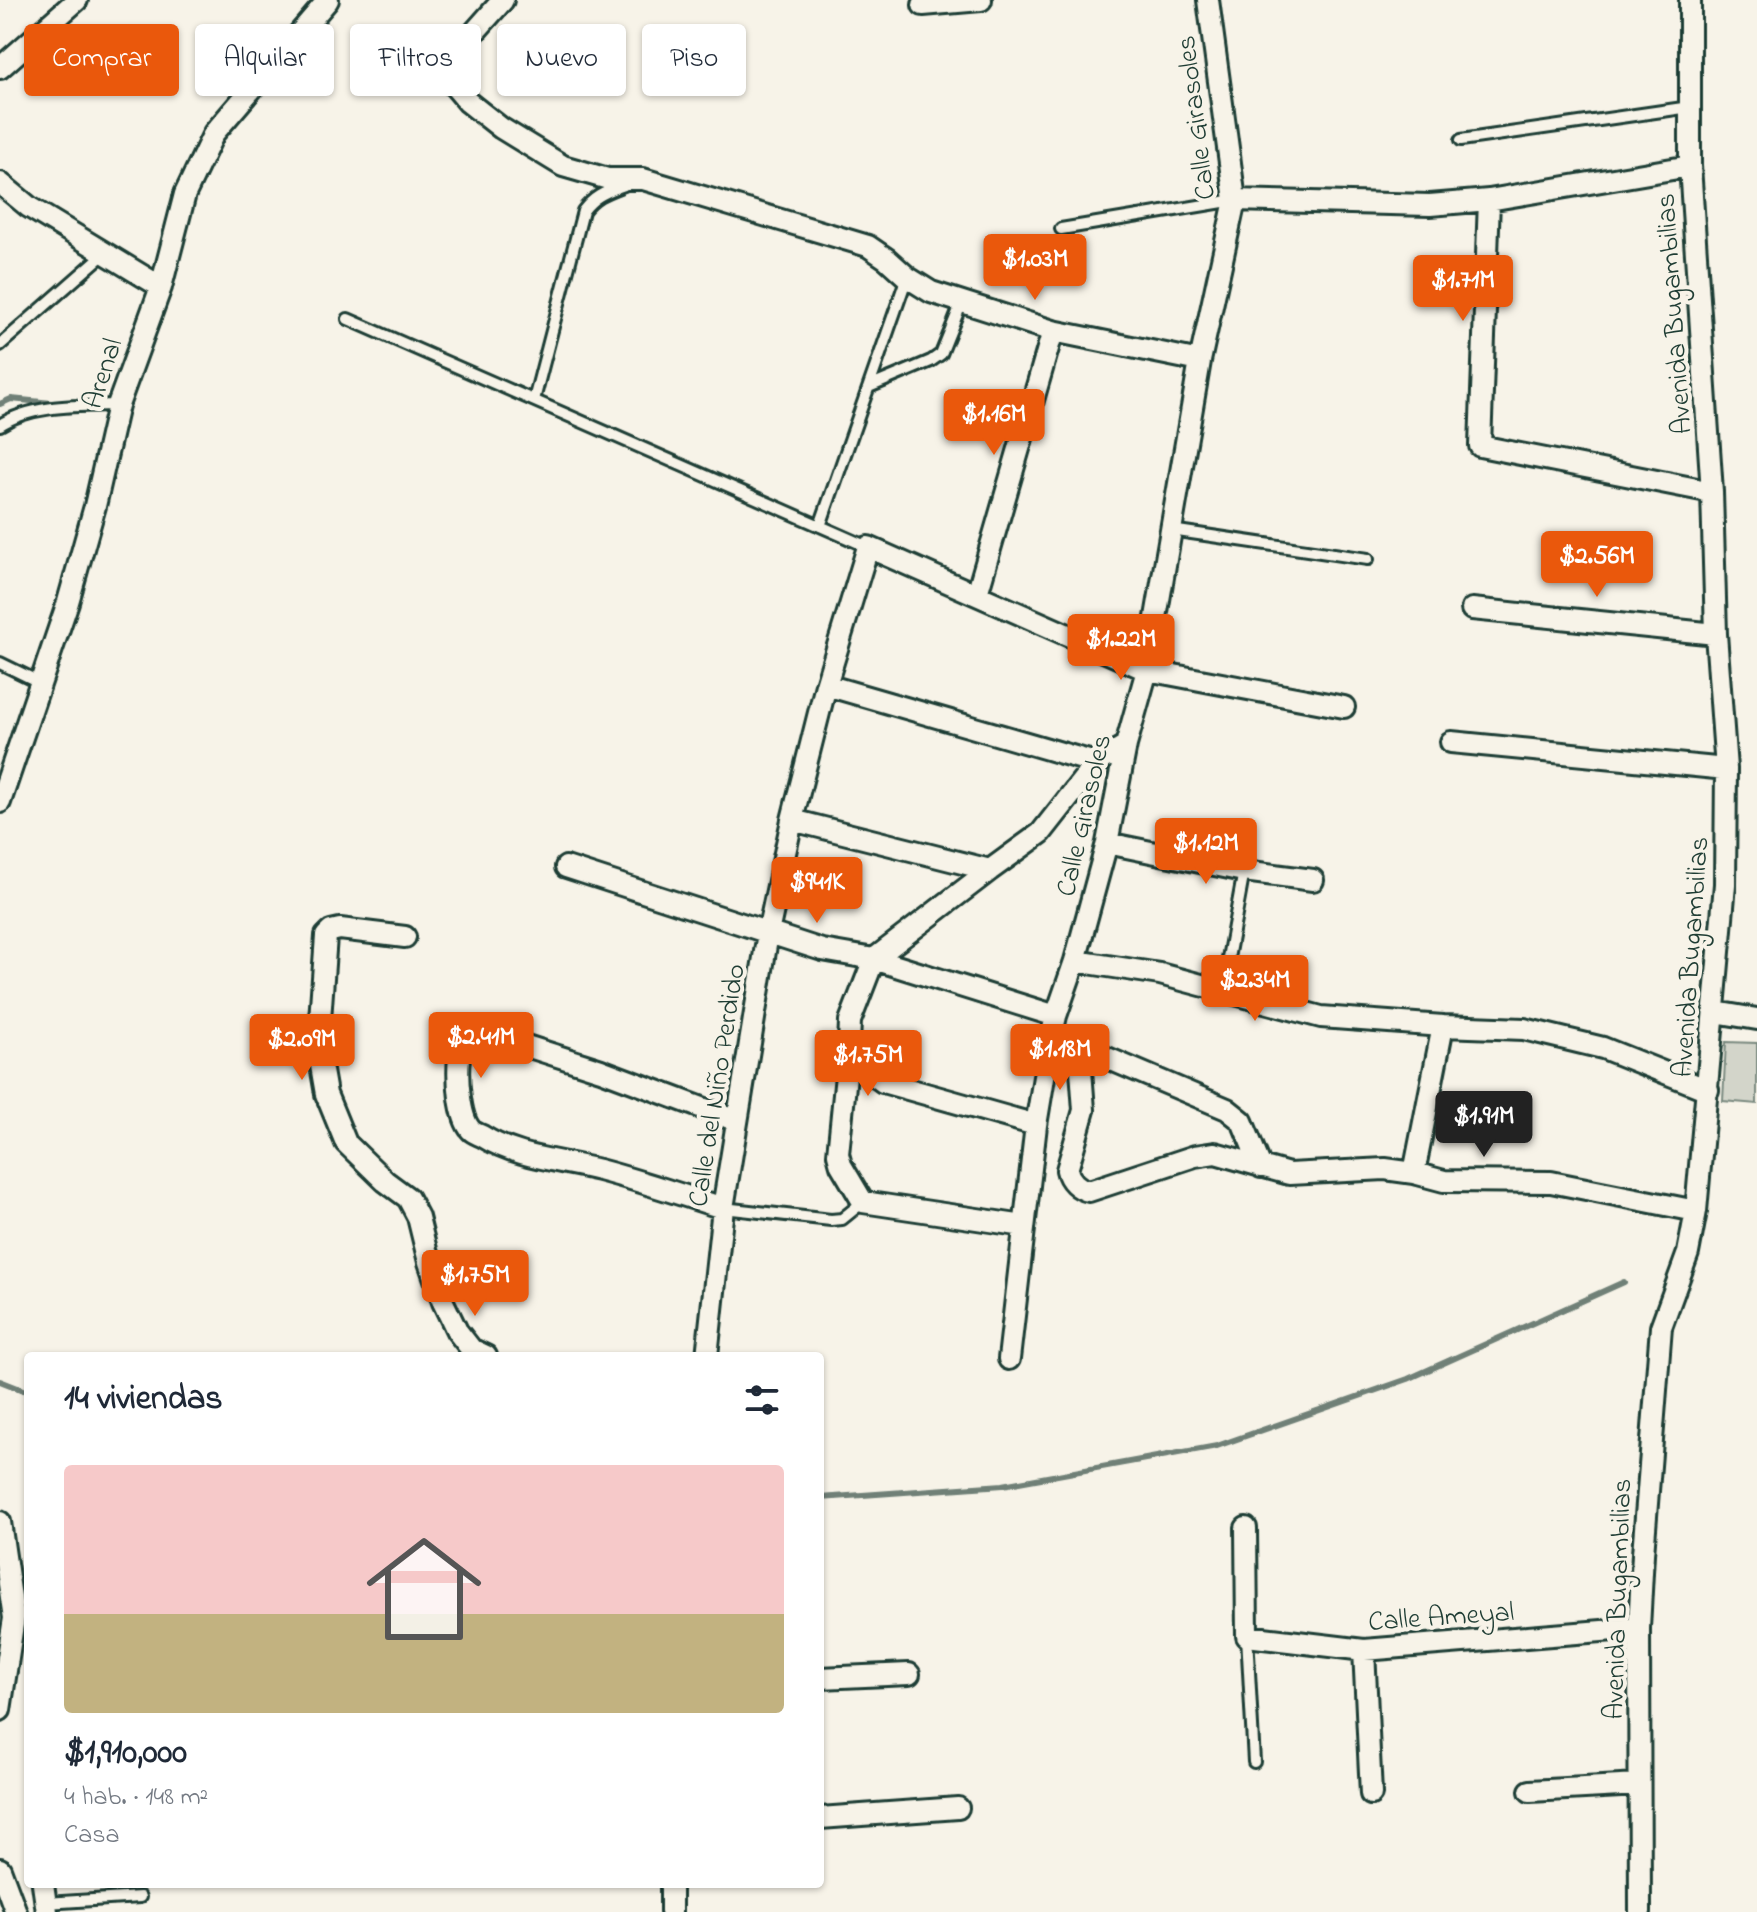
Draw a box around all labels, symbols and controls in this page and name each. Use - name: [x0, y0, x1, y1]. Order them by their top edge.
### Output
- chip: Comprar: [24, 24, 179, 96]
- chip: Alquilar: [195, 24, 334, 96]
- chip: Filtros: [350, 24, 481, 96]
- chip: Nuevo: [497, 24, 626, 96]
- chip: Piso: [642, 24, 746, 96]
- street label: Calle Girasoles: [1167, 33, 1228, 202]
- street label: Avenida Bugambilias: [1647, 192, 1704, 436]
- pin: $1.03M: [970, 234, 1100, 302]
- text: $1.03M: [1001, 241, 1069, 279]
- pin: $1.71M: [1398, 255, 1528, 323]
- text: $1.71M: [1431, 262, 1495, 300]
- street label: Arenal: [74, 333, 135, 415]
- pin: $1.16M: [929, 389, 1059, 457]
- text: $1.16M: [962, 396, 1026, 434]
- pin: $2.56M: [1532, 531, 1662, 599]
- text: $2.56M: [1559, 538, 1635, 576]
- pin: $1.22M: [1056, 614, 1186, 682]
- text: $1.22M: [1086, 621, 1156, 659]
- street label: Calle Girasoles: [1047, 731, 1124, 901]
- pin: $1.12M: [1141, 818, 1271, 886]
- text: $1.12M: [1173, 825, 1239, 863]
- street label: Avenida Bugambilias: [1664, 835, 1721, 1079]
- pin: $941K: [761, 857, 873, 925]
- text: $941K: [789, 864, 845, 902]
- pin: $2.34M: [1190, 955, 1320, 1023]
- street label: Calle del Niño Perdido: [679, 961, 758, 1210]
- text: $2.34M: [1219, 962, 1291, 1000]
- pin: $2.41M: [416, 1012, 546, 1080]
- pin: $2.09M: [237, 1014, 367, 1082]
- text: $2.41M: [447, 1019, 515, 1057]
- text: $2.09M: [268, 1021, 336, 1059]
- pin: $1.18M: [995, 1024, 1125, 1092]
- pin: $1.75M: [803, 1030, 933, 1098]
- text: $1.18M: [1028, 1031, 1092, 1069]
- text: $1.75M: [833, 1037, 903, 1075]
- pin: $1.91M: [1419, 1091, 1549, 1159]
- text: $1.91M: [1453, 1098, 1515, 1136]
- pin: $1.75M: [410, 1250, 540, 1318]
- text: $1.75M: [440, 1257, 510, 1295]
- text: 14 viviendas: [64, 1375, 223, 1425]
- icon: filters: [740, 1378, 784, 1422]
- street label: Avenida Bugambilias: [1595, 1478, 1644, 1720]
- icon: home: [352, 1517, 496, 1661]
- street label: Calle Ameyal: [1367, 1593, 1516, 1644]
- text: $1,910,000: [64, 1729, 187, 1779]
- text: 4 hab. · 148 m²: [64, 1779, 208, 1817]
- text: Casa: [64, 1817, 120, 1855]

